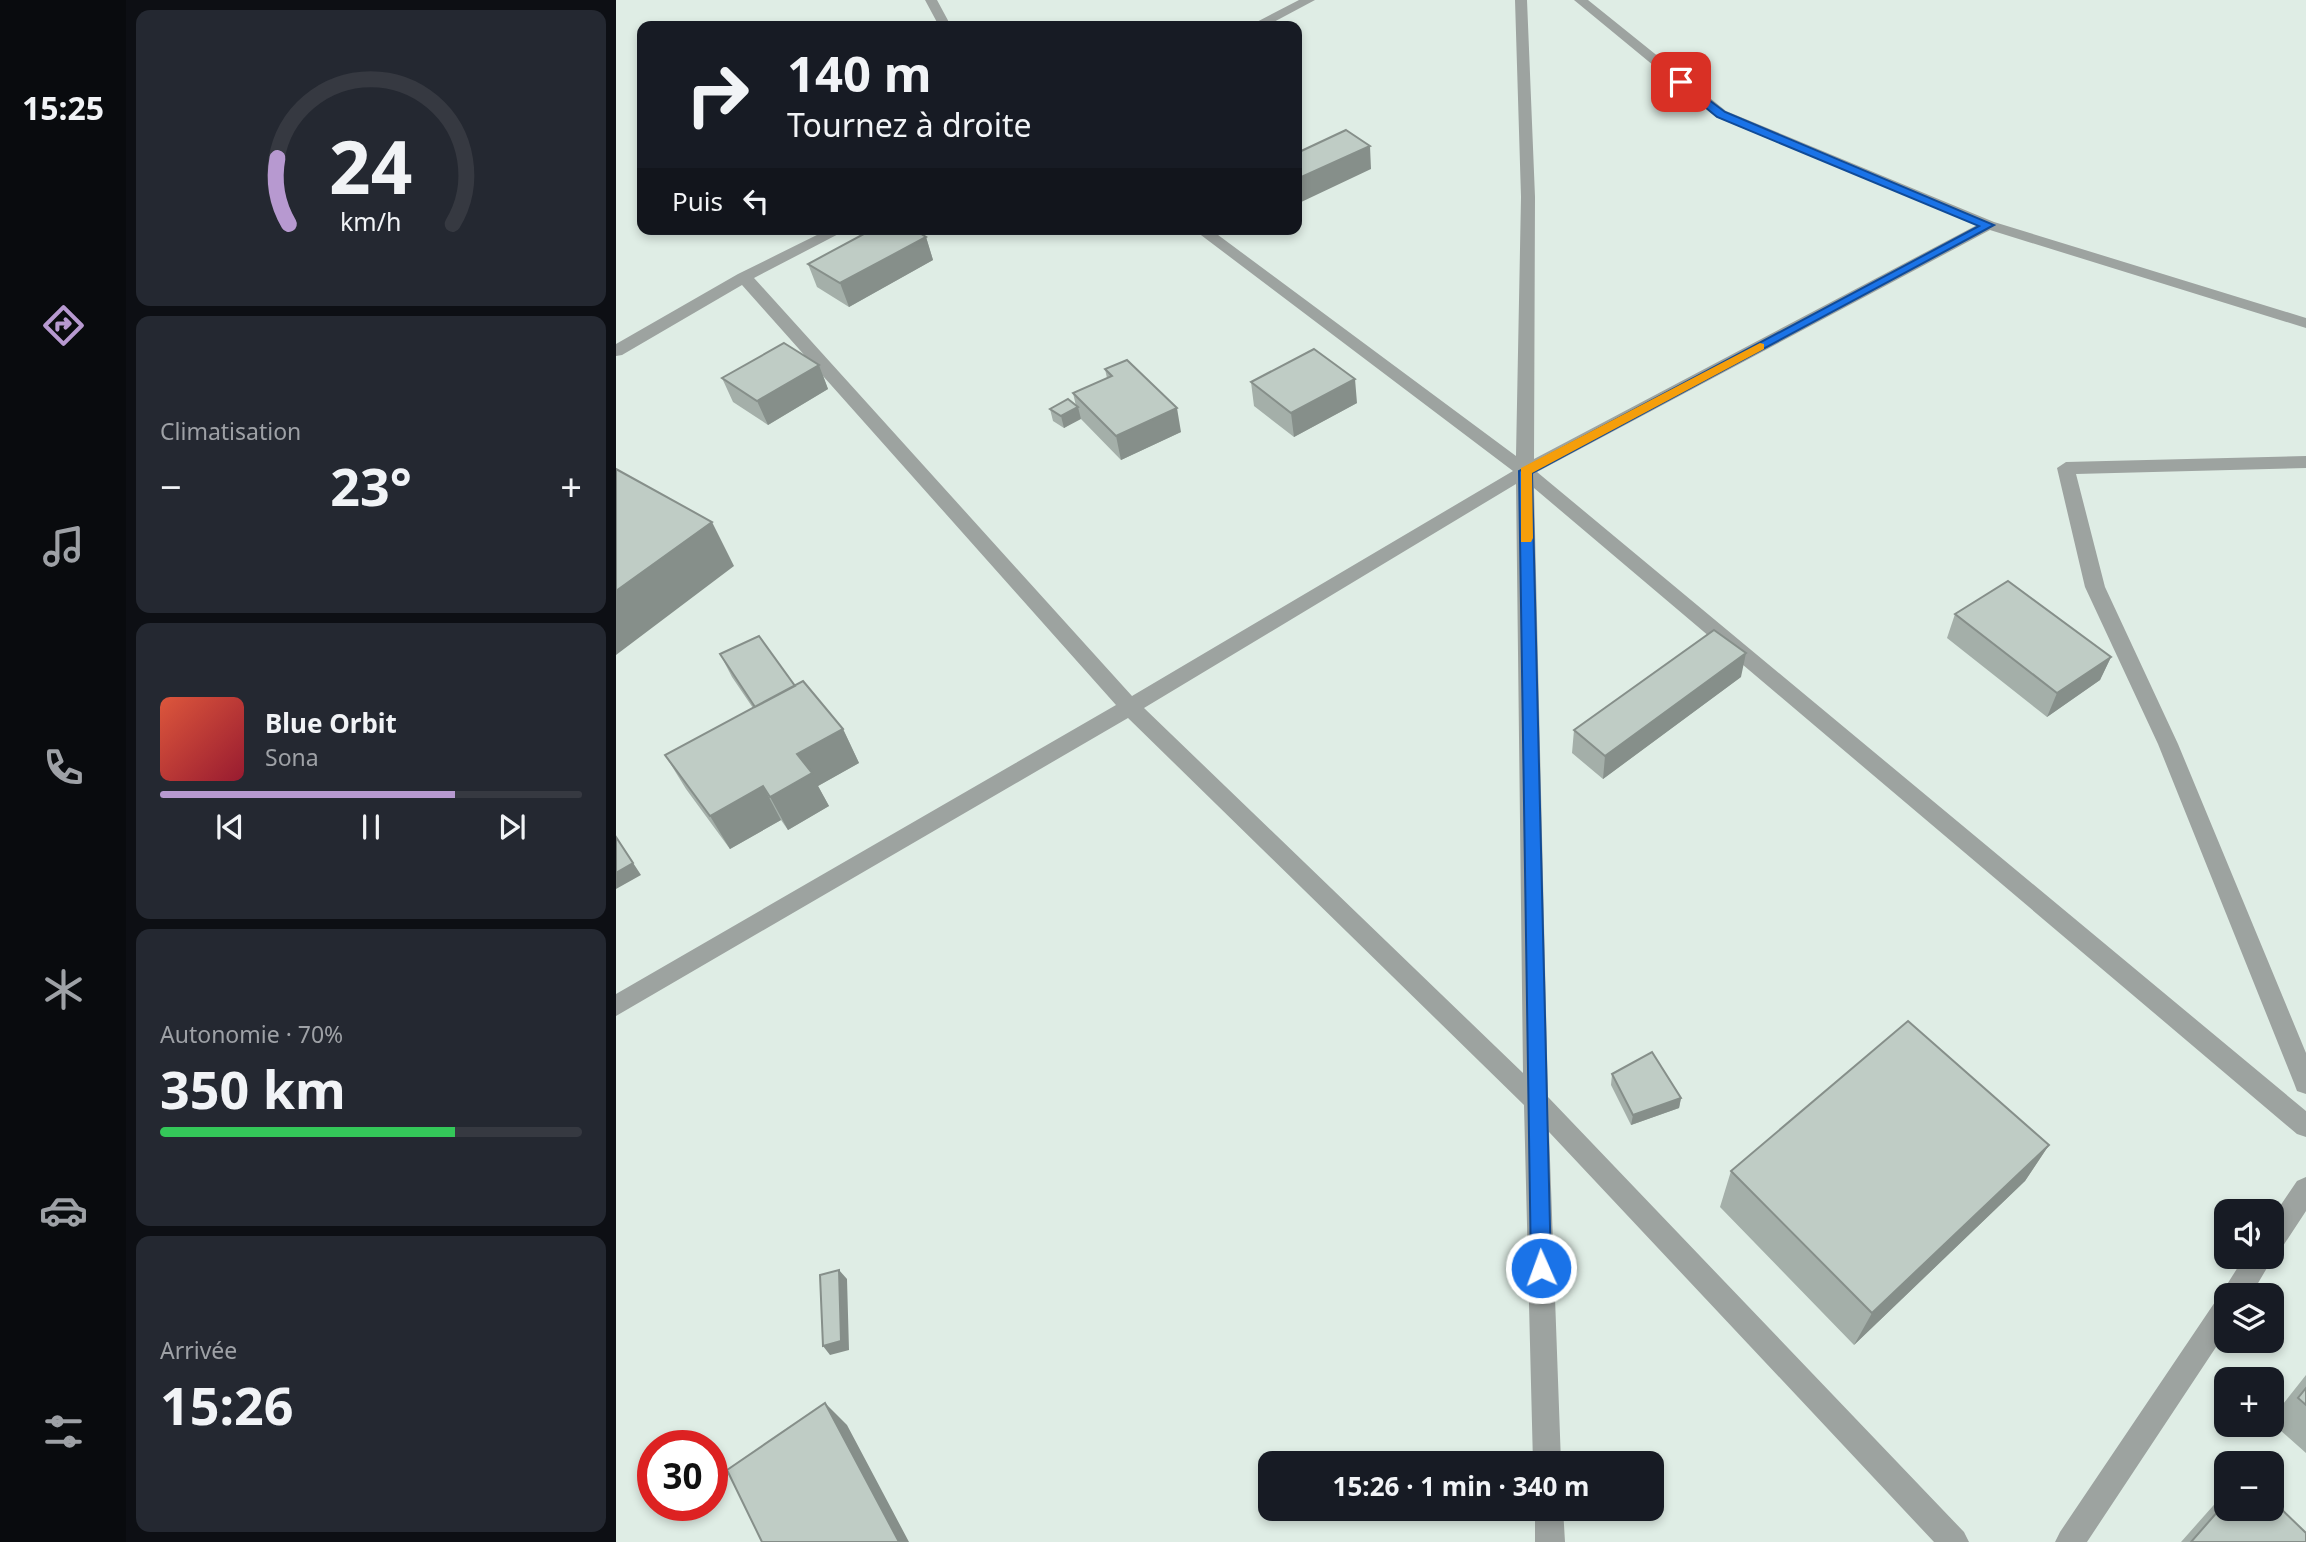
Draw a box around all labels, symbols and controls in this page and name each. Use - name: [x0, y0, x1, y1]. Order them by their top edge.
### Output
- text: 140 m: [787, 40, 932, 106]
- icon: right: [672, 49, 763, 140]
- pin: [1651, 52, 1711, 112]
- icon: arrive: [1662, 63, 1700, 101]
- text: 15:25: [22, 86, 104, 129]
- text: Tournez à droite: [787, 103, 1032, 146]
- text: 24: [329, 117, 413, 216]
- icon: left: [737, 182, 775, 220]
- text: Puis: [672, 183, 723, 219]
- text: km/h: [340, 204, 402, 238]
- icon: directions: [39, 301, 88, 350]
- text: Climatisation: [160, 415, 301, 447]
- text: 23°: [330, 450, 412, 521]
- text: −: [160, 460, 182, 512]
- text: +: [560, 460, 582, 512]
- icon: music: [39, 522, 88, 571]
- text: Blue Orbit: [265, 705, 397, 741]
- text: Sona: [265, 741, 319, 773]
- icon: phone: [39, 743, 88, 792]
- icon: previous: [211, 808, 249, 846]
- icon: pause: [352, 808, 390, 846]
- icon: next: [493, 808, 531, 846]
- icon: climate: [39, 965, 88, 1014]
- text: Autonomie · 70%: [160, 1018, 343, 1050]
- text: 350 km: [160, 1053, 346, 1124]
- icon: car: [39, 1186, 88, 1235]
- map controls: [2214, 1199, 2284, 1521]
- button: sound: [2214, 1199, 2284, 1269]
- position arrow: [1504, 1231, 1578, 1305]
- button: layers: [2214, 1283, 2284, 1353]
- text: Arrivée: [160, 1334, 237, 1366]
- button: +: [2214, 1367, 2284, 1437]
- text: 15:26: [160, 1369, 294, 1440]
- icon: filters: [39, 1407, 88, 1456]
- speed limit sign: 30: [637, 1430, 728, 1521]
- button: −: [2214, 1451, 2284, 1521]
- text: 15:26 · 1 min · 340 m: [1333, 1468, 1589, 1504]

